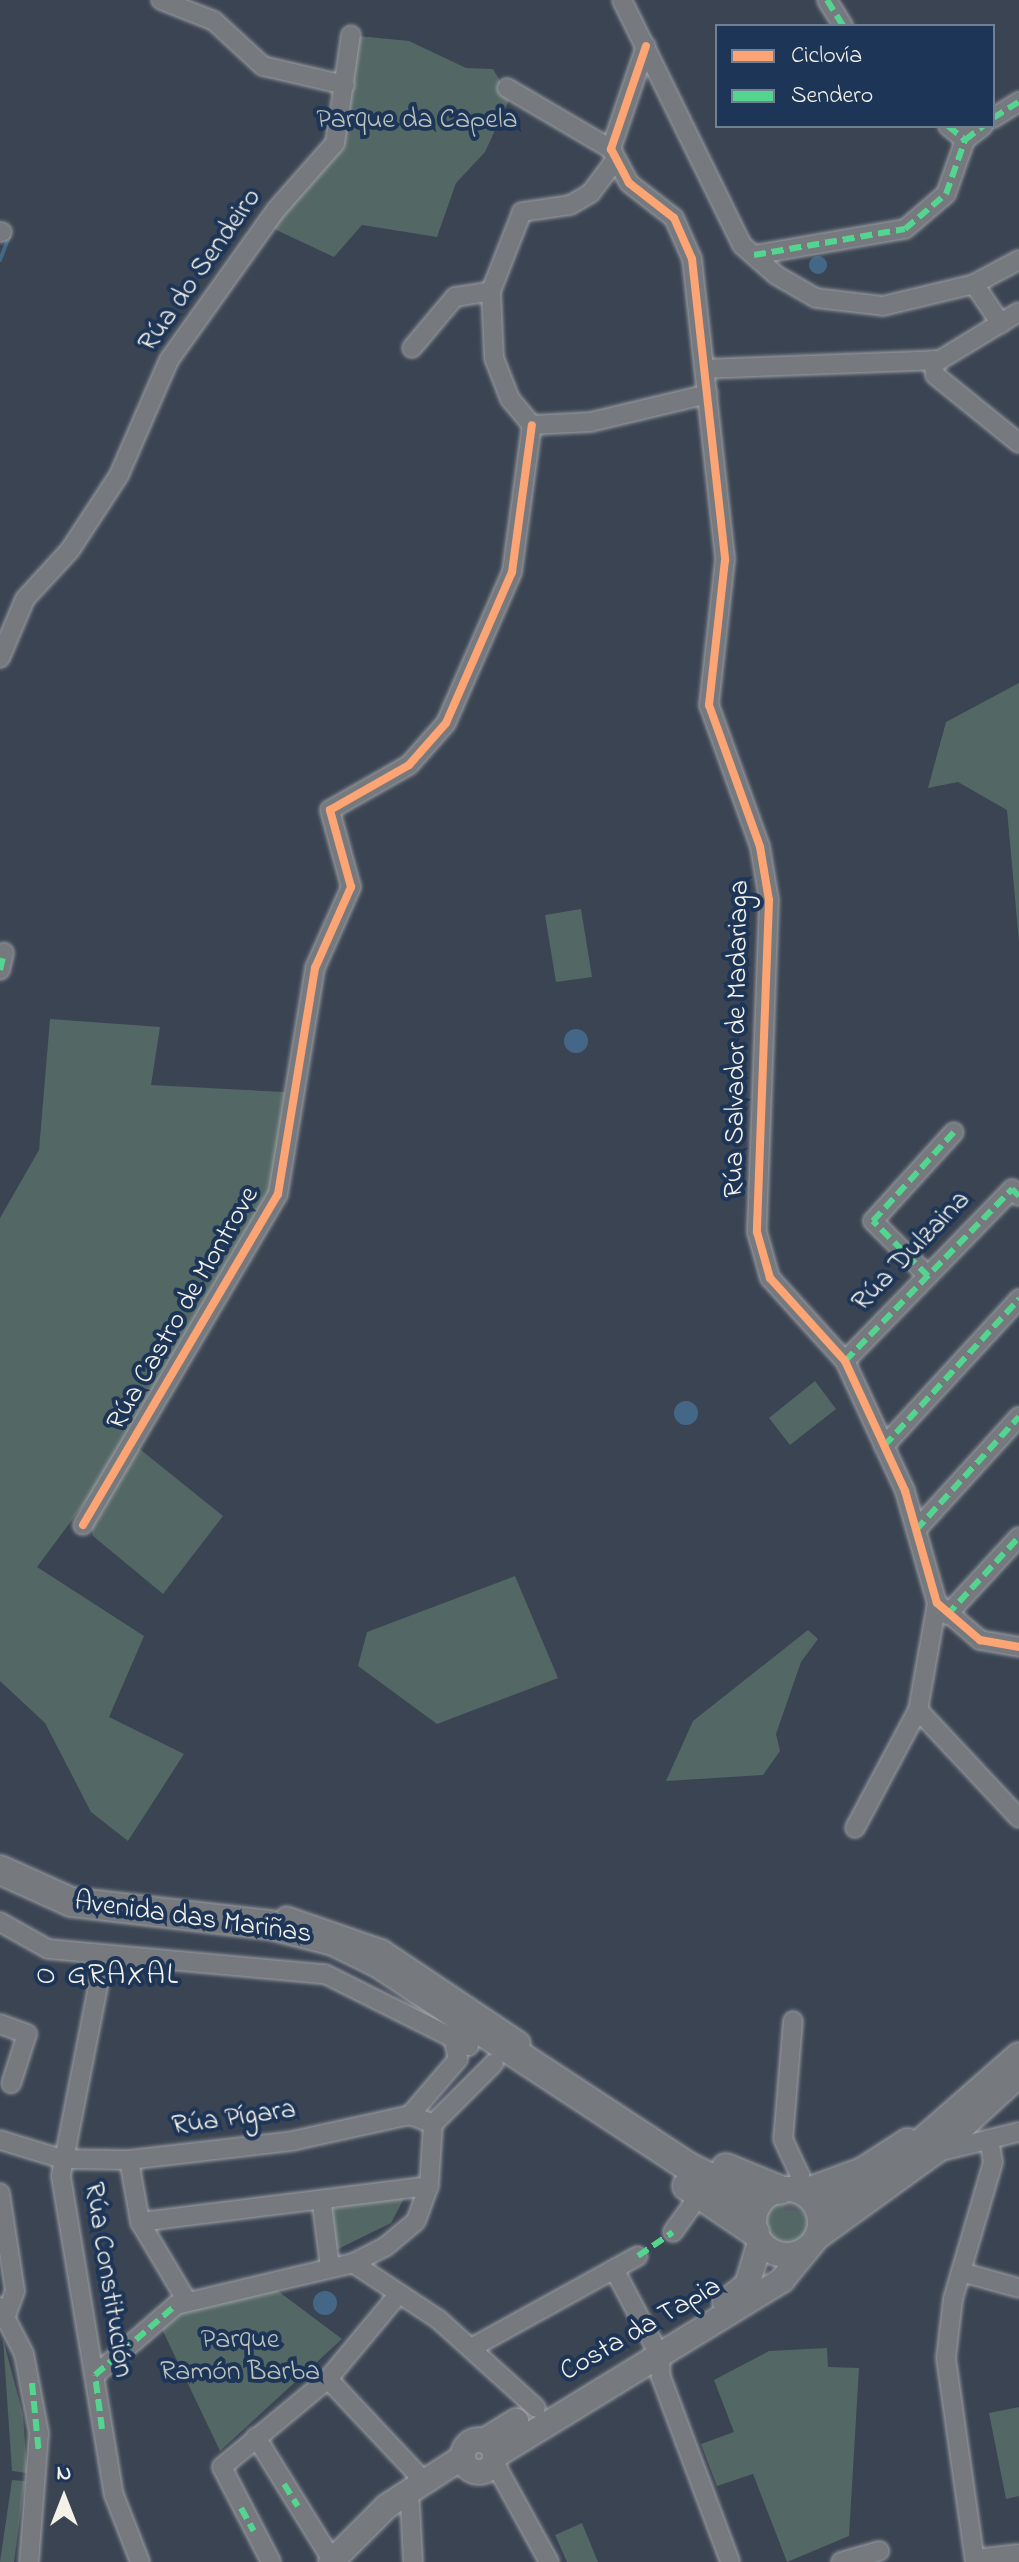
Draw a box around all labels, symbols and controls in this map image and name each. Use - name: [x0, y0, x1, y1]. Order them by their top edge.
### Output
- legend: [715, 24, 995, 128]
- text: Ciclovía: [791, 39, 862, 74]
- text: Sendero: [791, 79, 873, 114]
- park label: Parque da Capela: [316, 104, 518, 138]
- street label: Rúa do Sendeiro: [132, 183, 270, 359]
- street label: Rúa Salvador de Madariaga: [718, 880, 758, 1198]
- street label: Rúa Castro de Montrove: [101, 1181, 267, 1437]
- street label: Rúa Dulzaina: [846, 1184, 978, 1320]
- street label: Avenida das Mariñas: [72, 1886, 314, 1952]
- district label: O GRAXAL: [36, 1958, 180, 1994]
- street label: Rúa Pígara: [170, 2094, 298, 2144]
- street label: Rúa Constitución: [75, 2180, 139, 2380]
- street label: Costa da Tapia: [555, 2270, 727, 2390]
- park label: Parque Ramón Barba: [160, 2324, 320, 2390]
- north arrow: [24, 2458, 104, 2538]
- text: N: [57, 2458, 71, 2490]

